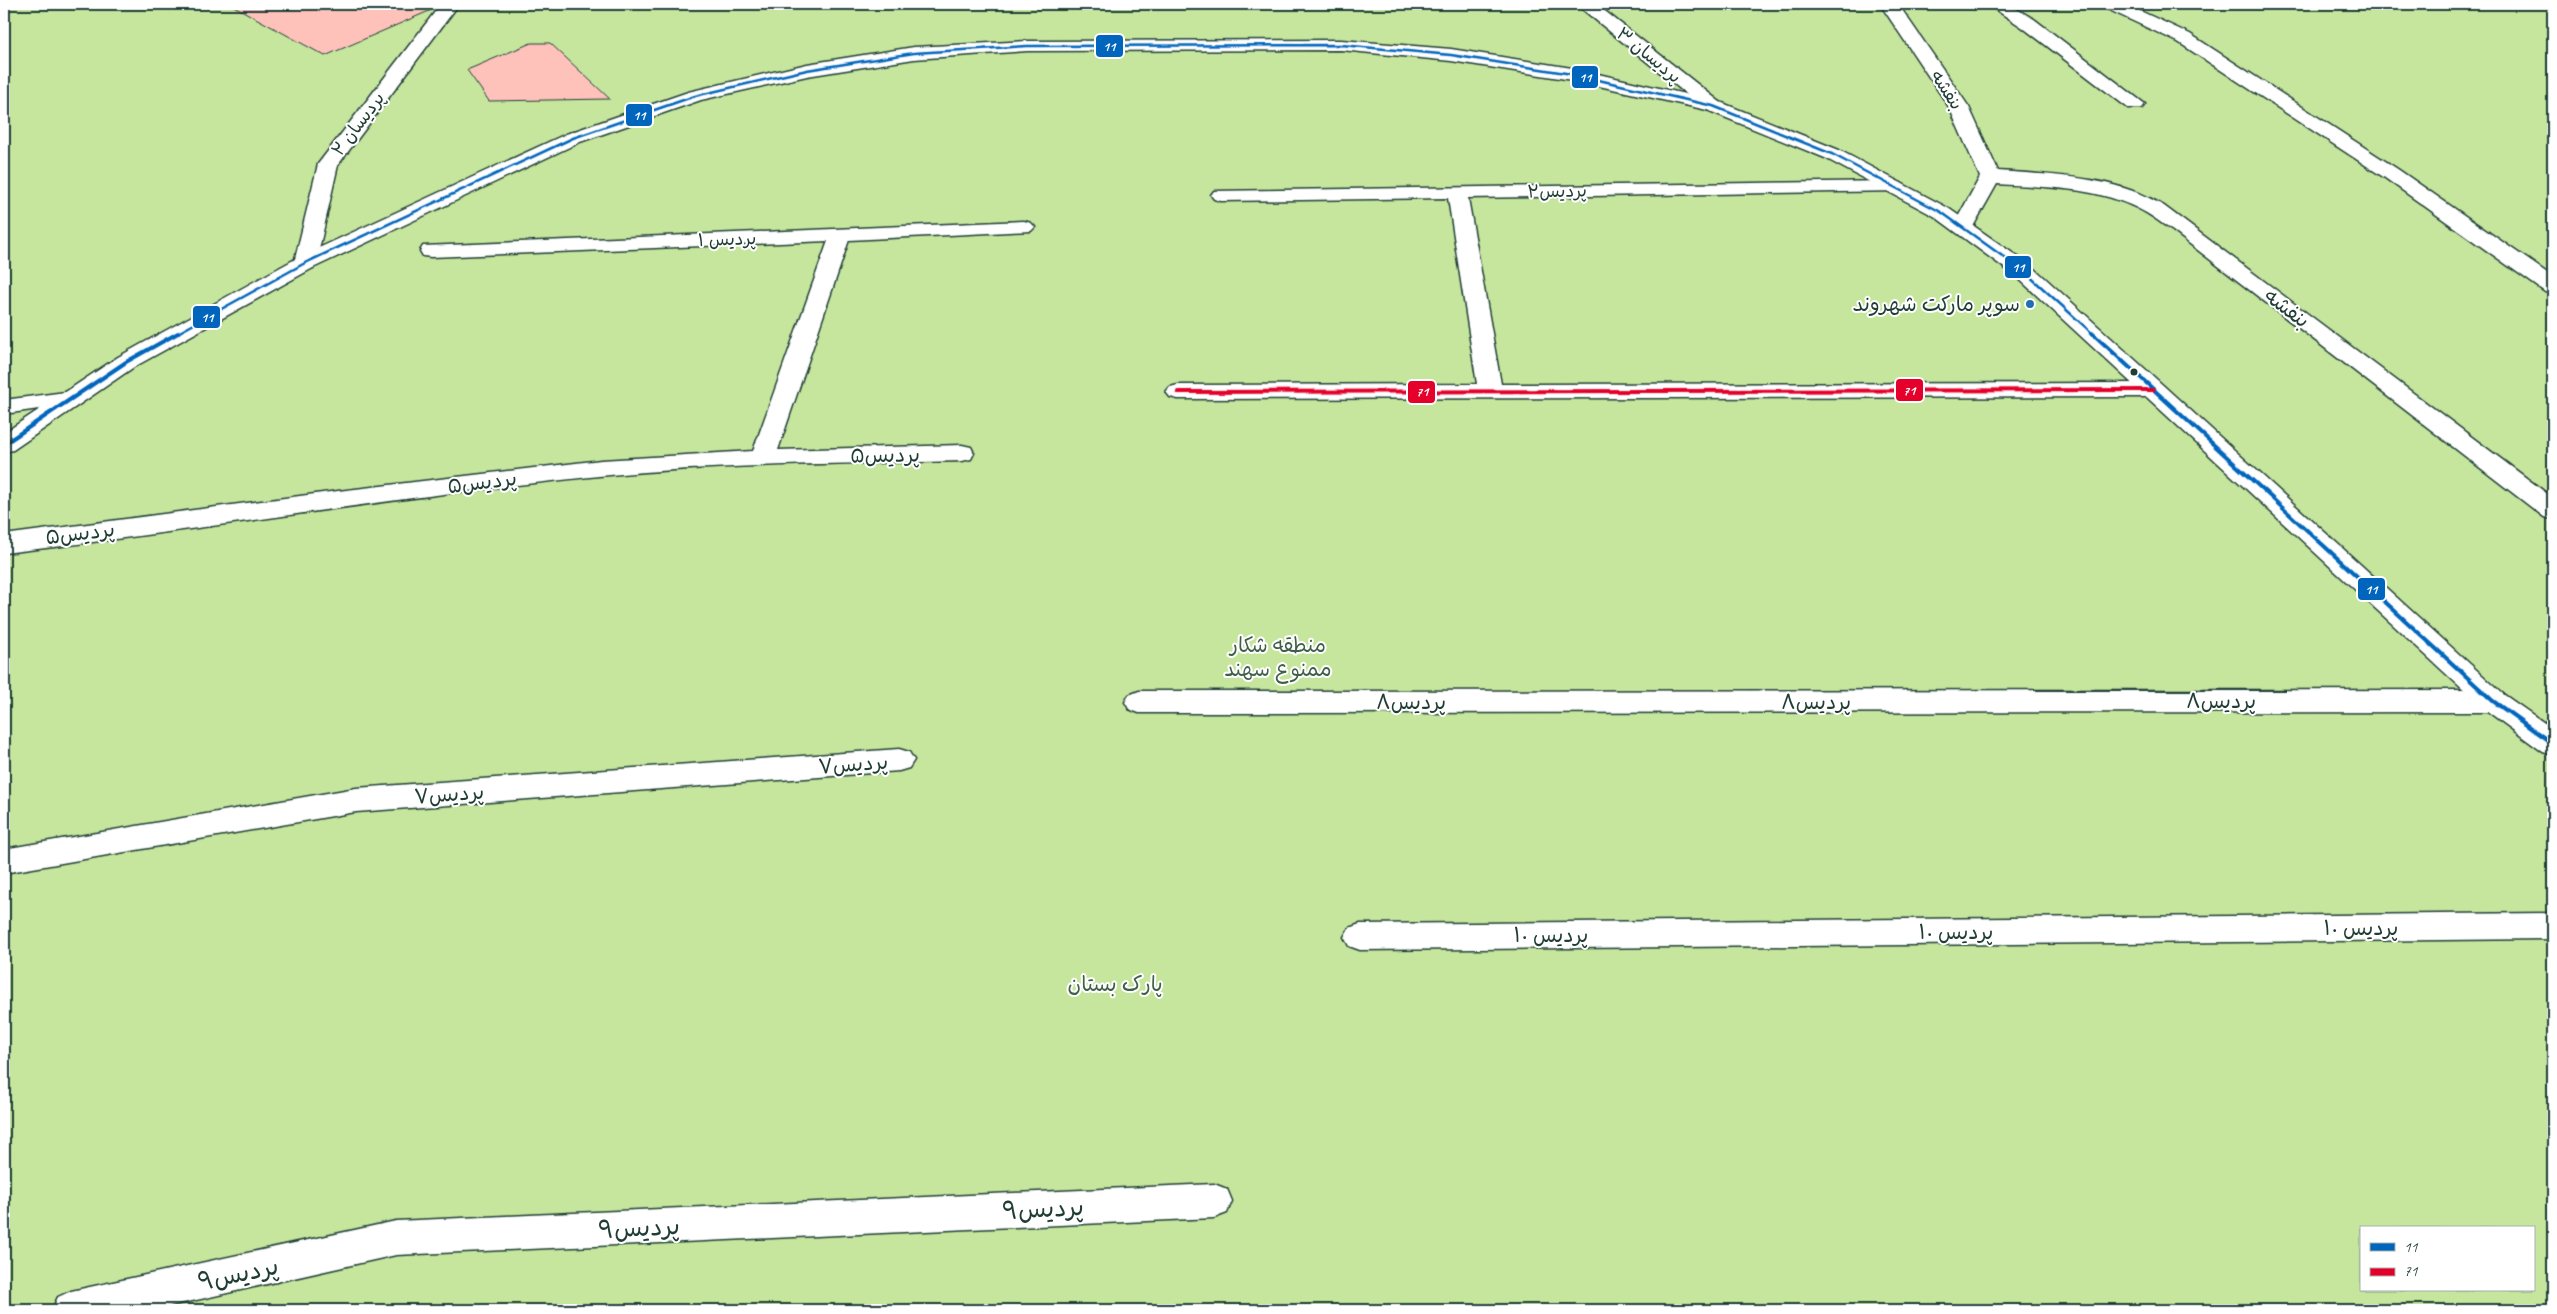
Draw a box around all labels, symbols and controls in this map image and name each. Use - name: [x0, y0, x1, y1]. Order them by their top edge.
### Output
- street label: پردیسان ۳: [1611, 22, 1686, 89]
- line badge: 11: [1095, 34, 1124, 58]
- text: 11: [1103, 38, 1117, 55]
- line badge: 11: [1571, 65, 1599, 89]
- street label: بنفشه: [1926, 66, 1968, 114]
- text: 11: [1579, 69, 1593, 86]
- street label: پردیسان ۲: [327, 88, 390, 161]
- line badge: 11: [625, 103, 653, 127]
- text: 11: [633, 107, 647, 124]
- street label: پردیس۲: [1527, 179, 1587, 204]
- street label: پردیس ۱: [697, 227, 757, 252]
- line badge: 11: [2004, 255, 2032, 279]
- text: 11: [2012, 259, 2026, 276]
- street label: بنفشه: [2259, 283, 2315, 333]
- place label: سوپر مارکت شهروند: [1852, 291, 2020, 317]
- marker: سوپر مارکت شهروند: [2024, 298, 2036, 310]
- line badge: 11: [192, 305, 221, 329]
- text: 11: [201, 309, 215, 326]
- unlabelled marker: [2129, 367, 2139, 377]
- line badge: 71: [1895, 378, 1924, 402]
- line badge: 71: [1407, 380, 1436, 404]
- text: 71: [1903, 382, 1917, 399]
- text: 71: [1416, 383, 1430, 400]
- street label: پردیس۵: [850, 441, 920, 469]
- street label: پردیس۵: [446, 465, 518, 499]
- street label: پردیس۵: [44, 516, 116, 550]
- line badge: 11: [2357, 577, 2386, 601]
- text: 11: [2365, 581, 2379, 598]
- park label: منطقه شکار ممنوع سهند: [1224, 632, 1332, 684]
- street label: پردیس۸: [2186, 688, 2256, 714]
- street label: پردیس۸: [1376, 689, 1446, 715]
- street label: پردیس۸: [1781, 689, 1851, 715]
- street label: پردیس۷: [817, 749, 889, 779]
- street label: پردیس۷: [413, 779, 485, 809]
- street label: پردیس ۱۰: [2324, 915, 2398, 941]
- street label: پردیس ۱۰: [1919, 919, 1993, 945]
- street label: پردیس ۱۰: [1514, 922, 1588, 948]
- park label: پارک بستان: [1067, 971, 1163, 997]
- street label: پردیس۹: [1001, 1191, 1085, 1227]
- street label: پردیس۹: [597, 1210, 681, 1246]
- legend: [2360, 1226, 2534, 1292]
- text: 11: [2404, 1238, 2419, 1257]
- street label: پردیس۹: [195, 1250, 281, 1298]
- text: 71: [2404, 1262, 2419, 1281]

